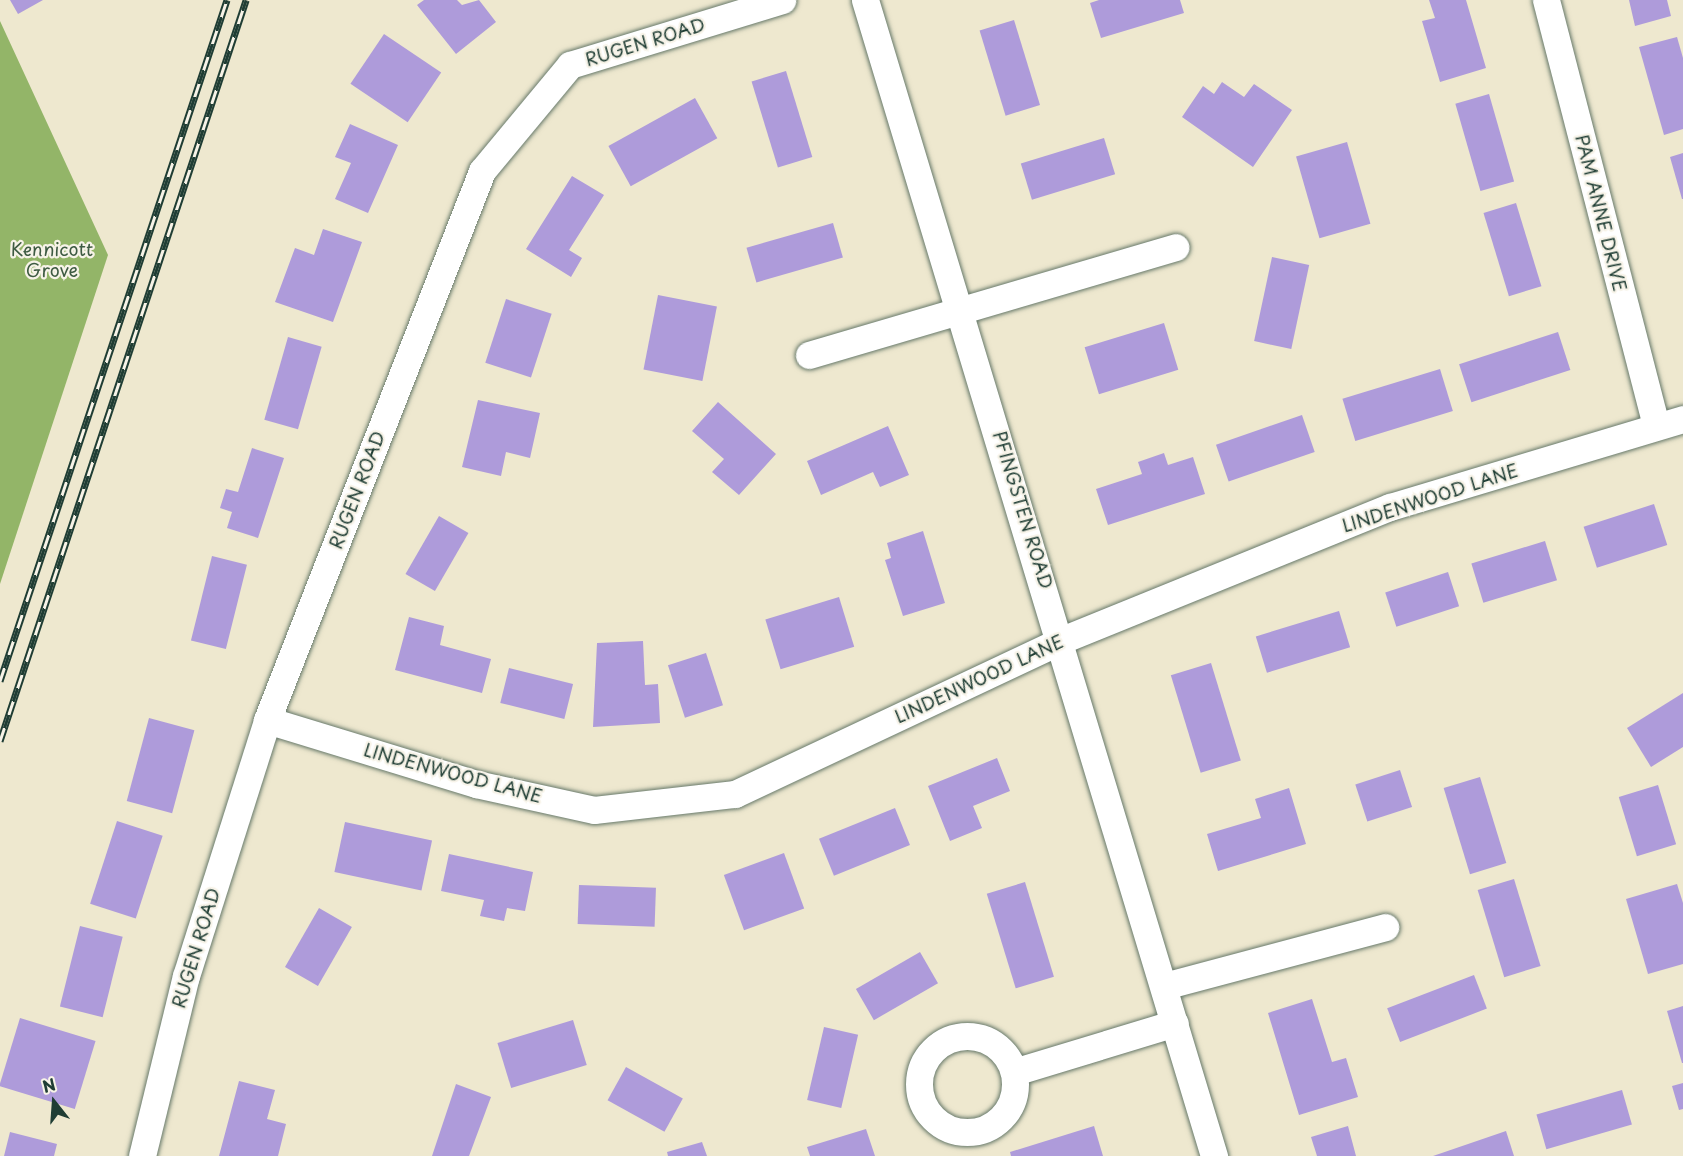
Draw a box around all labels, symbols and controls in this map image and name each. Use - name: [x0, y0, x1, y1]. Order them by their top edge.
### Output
- street label: RUGEN ROAD: [581, 13, 709, 71]
- street label: PAM ANNE DRIVE: [1571, 132, 1631, 294]
- park label: Kennicott Grove: [11, 239, 93, 282]
- street label: RUGEN ROAD: [324, 427, 390, 553]
- street label: PFINGSTEN ROAD: [989, 428, 1057, 592]
- street label: LINDENWOOD LANE: [1339, 459, 1521, 537]
- street label: LINDENWOOD LANE: [891, 630, 1067, 728]
- street label: LINDENWOOD LANE: [361, 739, 545, 807]
- street label: RUGEN ROAD: [167, 884, 225, 1012]
- text: N: [39, 1071, 58, 1098]
- north arrow: [24, 1072, 84, 1132]

